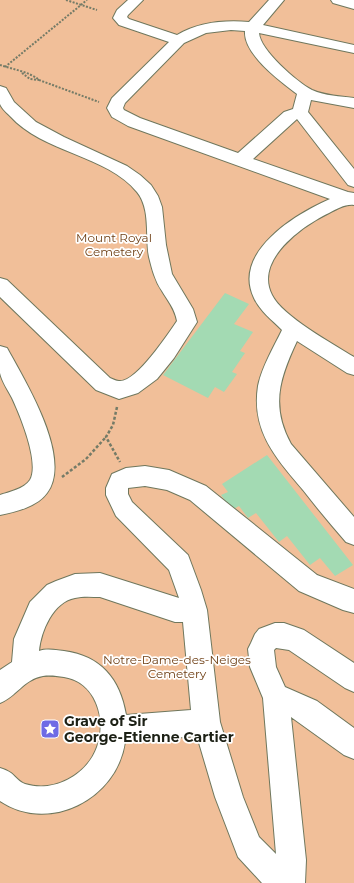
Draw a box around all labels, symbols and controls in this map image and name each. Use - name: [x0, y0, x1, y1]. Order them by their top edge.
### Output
- park label: Mount Royal Cemetery: [76, 230, 152, 259]
- park label: Notre-Dame-des-Neiges Cemetery: [103, 652, 251, 681]
- place label: Grave of Sir George-Etienne Cartier: [64, 712, 234, 746]
- place icon: Grave of Sir George-Etienne Cartier: [39, 718, 61, 740]

